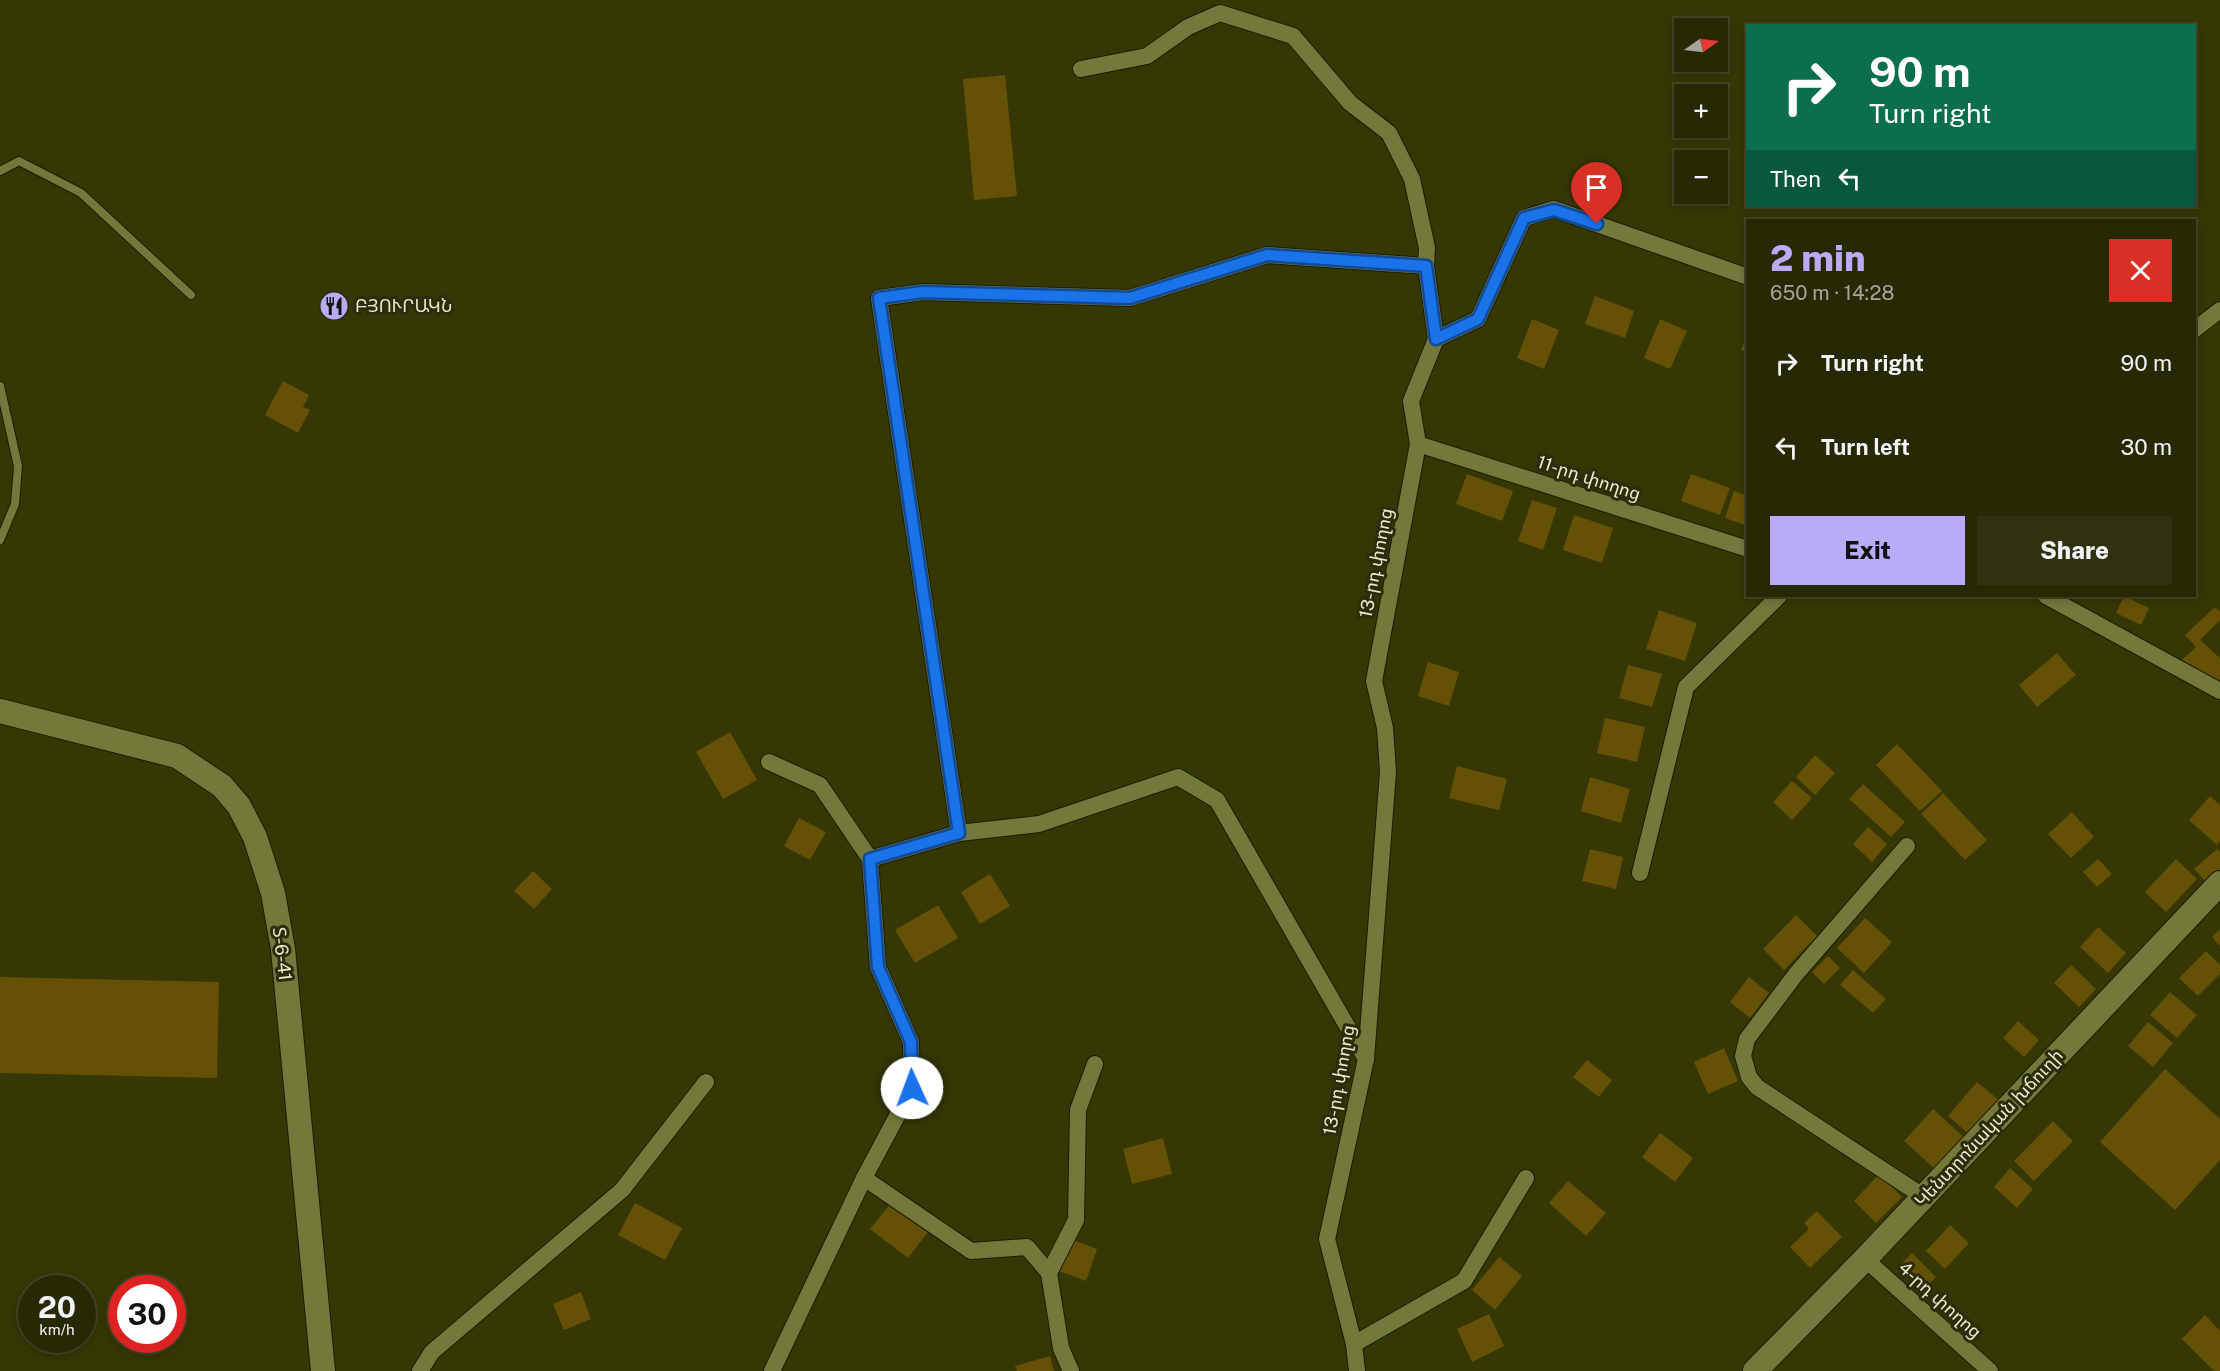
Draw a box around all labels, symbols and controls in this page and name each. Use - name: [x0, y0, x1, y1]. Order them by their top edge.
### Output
- north arrow: [1674, 18, 1728, 72]
- map controls: [1674, 18, 1728, 204]
- text: 90 m: [1869, 47, 1971, 96]
- icon: right: [1770, 48, 1848, 126]
- button: +: [1674, 84, 1728, 138]
- text: Turn right: [1869, 97, 1992, 129]
- button: −: [1674, 150, 1728, 204]
- pin: [1571, 162, 1622, 224]
- icon: left: [1833, 162, 1866, 195]
- text: Then: [1770, 166, 1821, 192]
- icon: arrive: [1580, 171, 1613, 204]
- text: 2 min: [1770, 237, 1866, 279]
- button: close: [2109, 239, 2172, 302]
- text: 650 m · 14:28: [1770, 281, 1894, 305]
- restaurant icon: ԲՅՈՒՐԱԿՆ: [318, 290, 350, 322]
- place label: ԲՅՈՒՐԱԿՆ: [355, 295, 452, 316]
- icon: right: [1770, 347, 1803, 380]
- text: Turn right: [1821, 350, 1924, 376]
- text: 90 m: [2121, 350, 2172, 376]
- icon: left: [1770, 431, 1803, 464]
- text: Turn left: [1821, 434, 1910, 460]
- text: 30 m: [2120, 434, 2172, 460]
- street label: 11-րդ փողոց: [1535, 451, 1644, 504]
- street label: 13-րդ փողոց: [1355, 506, 1396, 620]
- button: Exit: [1770, 516, 1965, 585]
- button: Share: [1977, 516, 2172, 585]
- street label: Տ-6-41: [269, 926, 296, 982]
- street label: 13-րդ փողոց: [1318, 1023, 1359, 1137]
- street label: Կենտրոնական խճուղի: [1910, 1045, 2067, 1211]
- position arrow: [880, 1056, 944, 1120]
- street label: 4-րդ փողոց: [1895, 1257, 1986, 1342]
- speed limit sign: 30: [108, 1275, 186, 1353]
- text: 20: [38, 1289, 76, 1325]
- text: km/h: [39, 1321, 75, 1338]

